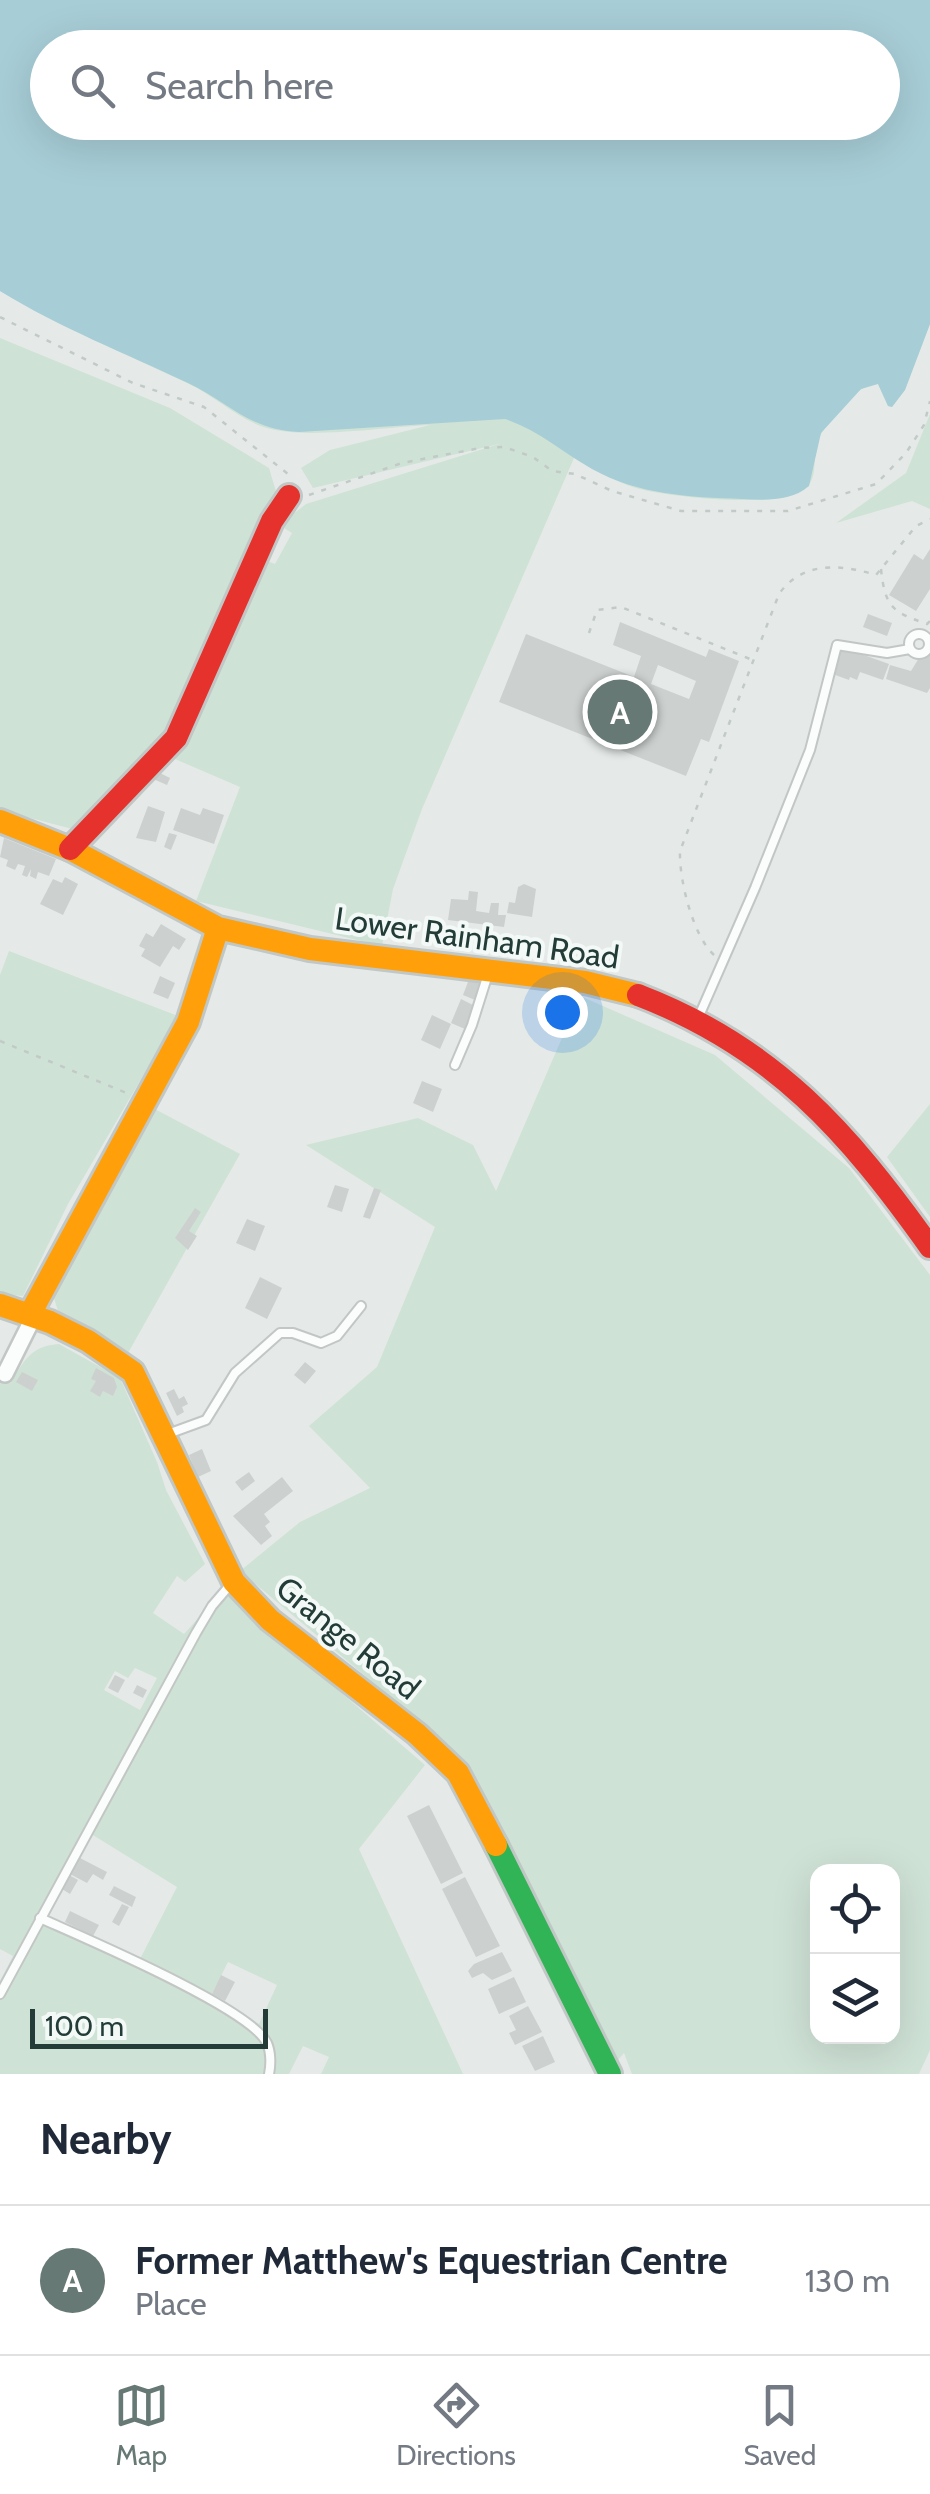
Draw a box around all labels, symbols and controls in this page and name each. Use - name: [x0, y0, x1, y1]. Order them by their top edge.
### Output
- search box: [30, 30, 900, 140]
- icon: search: [65, 58, 120, 113]
- text: Search here: [145, 62, 334, 109]
- pin: A: [588, 674, 652, 750]
- street label: Lower Rainham Road: [333, 898, 622, 977]
- your location: [537, 987, 588, 1038]
- street label: Grange Road: [269, 1568, 428, 1707]
- map controls: [810, 1864, 900, 2044]
- button: locate: [810, 1864, 900, 1954]
- button: layers: [810, 1954, 900, 2044]
- scale bar: [30, 2004, 268, 2048]
- text: 100 m: [45, 2009, 124, 2043]
- text: Nearby: [40, 2113, 172, 2165]
- text: Former Matthew's Equestrian Centre: [135, 2237, 728, 2284]
- text: A: [62, 2261, 83, 2300]
- text: 130 m: [805, 2261, 890, 2300]
- text: Place: [135, 2284, 207, 2323]
- tab: Map: [114, 2378, 169, 2472]
- tab: Directions: [396, 2378, 516, 2472]
- tab: Saved: [744, 2378, 816, 2472]

